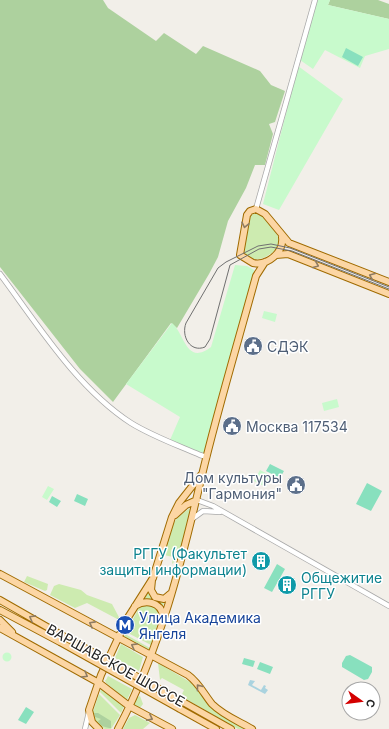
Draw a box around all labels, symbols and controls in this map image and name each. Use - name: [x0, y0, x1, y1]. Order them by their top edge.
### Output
- one-way arrow: [242, 222, 250, 228]
- one-way arrow: [312, 261, 319, 269]
- one-way arrow: [369, 272, 376, 280]
- public building icon: СДЭК: [242, 335, 264, 357]
- place label: СДЭК: [267, 338, 309, 355]
- public building icon: Москва 117534: [221, 415, 243, 437]
- place label: Москва 117534: [246, 418, 348, 435]
- place label: Дом культуры "Гармония": [184, 469, 282, 502]
- public building icon: Дом культуры "Гармония": [285, 474, 307, 496]
- place label: РГГУ (Факультет защиты информации): [99, 545, 247, 578]
- building icon: РГГУ (Факультет защиты информации): [250, 550, 272, 572]
- place label: Общежитие РГГУ: [301, 569, 382, 602]
- building icon: Общежитие РГГУ: [276, 574, 298, 596]
- place label: Улица Академика Янгеля: [139, 609, 261, 642]
- metro station icon: Улица Академика Янгеля: [114, 614, 136, 636]
- one-way arrow: [29, 615, 36, 623]
- street label: ВАРШАВСКОЕ ШОССЕ: [44, 620, 188, 710]
- one-way arrow: [89, 621, 96, 629]
- one-way arrow: [131, 643, 138, 651]
- one-way arrow: [81, 670, 88, 678]
- north arrow: [341, 681, 381, 721]
- one-way arrow: [197, 684, 204, 691]
- text: С: [363, 698, 378, 709]
- one-way arrow: [146, 713, 153, 721]

